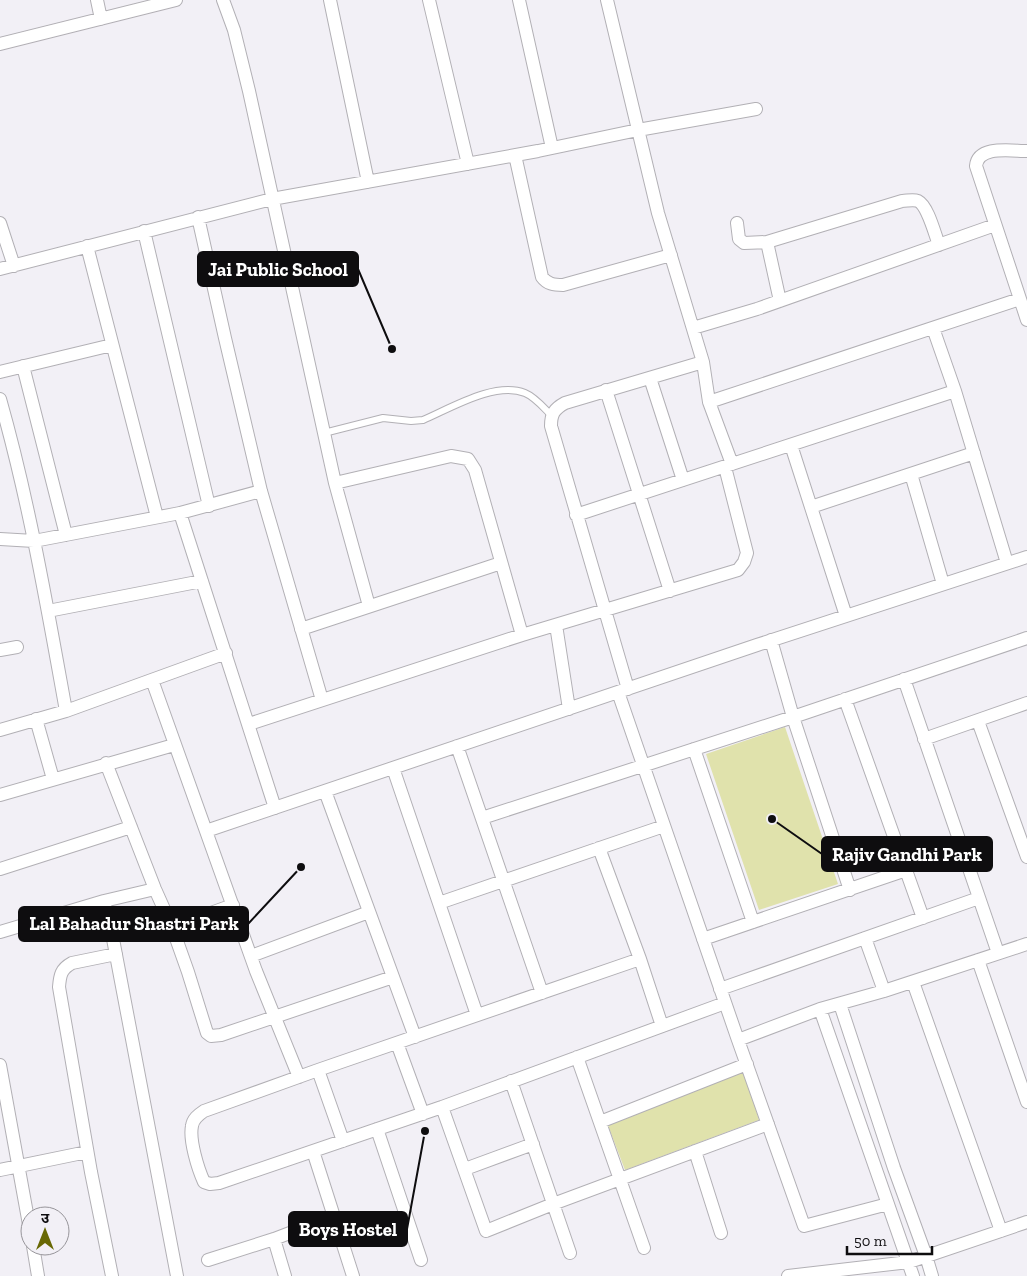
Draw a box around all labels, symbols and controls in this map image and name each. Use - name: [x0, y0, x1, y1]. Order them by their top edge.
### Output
- callout: Jai Public School: [198, 252, 358, 286]
- text: Jai Public School: [208, 258, 349, 281]
- callout: Rajiv Gandhi Park: [822, 837, 992, 871]
- text: Rajiv Gandhi Park: [832, 843, 982, 866]
- callout: Lal Bahadur Shastri Park: [19, 907, 248, 941]
- text: Lal Bahadur Shastri Park: [29, 912, 239, 935]
- north arrow: [20, 1206, 70, 1256]
- text: उ: [41, 1210, 50, 1227]
- callout: Boys Hostel: [289, 1212, 407, 1246]
- text: Boys Hostel: [299, 1218, 398, 1241]
- scale bar: [847, 1224, 932, 1256]
- text: 50 m: [854, 1232, 887, 1250]

